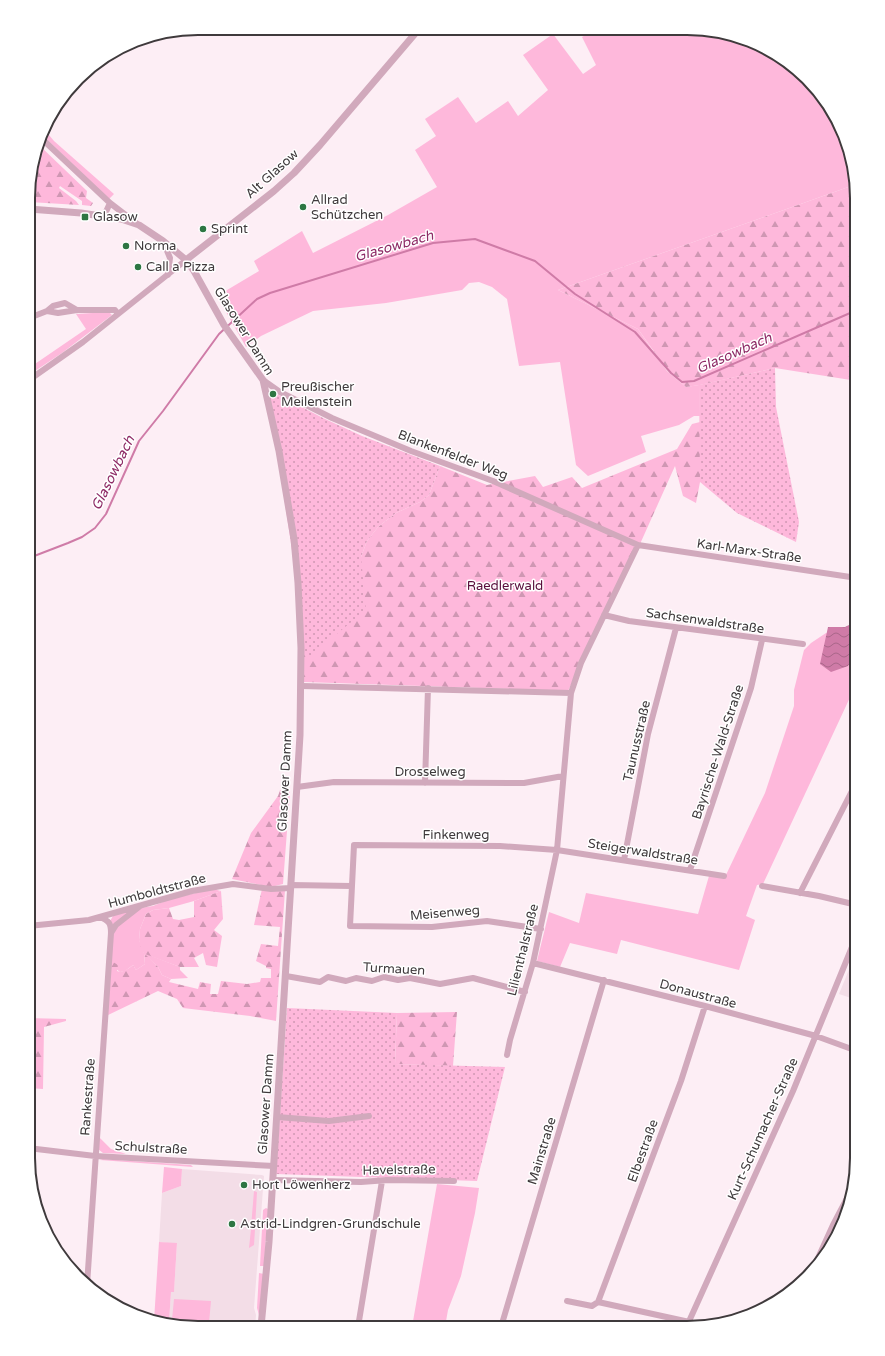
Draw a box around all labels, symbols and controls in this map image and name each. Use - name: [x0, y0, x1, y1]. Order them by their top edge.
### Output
- street label: Alt Glasow: [242, 146, 302, 202]
- place label: Allrad Schützchen: [311, 192, 383, 223]
- marker: Allrad Schützchen: [298, 202, 308, 212]
- place label: Glasow: [93, 209, 138, 225]
- marker: Glasow: [80, 212, 90, 222]
- place label: Sprint: [211, 221, 248, 237]
- marker: Sprint: [198, 224, 208, 234]
- water label: Glasowbach: [353, 227, 436, 265]
- place label: Norma: [134, 238, 176, 254]
- marker: Norma: [121, 241, 131, 251]
- place label: Call a Pizza: [146, 259, 215, 275]
- marker: Call a Pizza: [133, 262, 143, 272]
- street label: Glasower Damm: [210, 284, 278, 378]
- water label: Glasowbach: [694, 329, 775, 377]
- place label: Preußischer Meilenstein: [281, 379, 354, 410]
- marker: Preußischer Meilenstein: [268, 389, 278, 399]
- street label: Blankenfelder Weg: [396, 427, 510, 483]
- water label: Glasowbach: [88, 433, 139, 513]
- street label: Karl-Marx-Straße: [696, 536, 802, 566]
- park label: Raedlerwald: [467, 578, 543, 594]
- street label: Sachsenwaldstraße: [645, 605, 765, 637]
- street label: Bayrische-Wald-Straße: [689, 682, 747, 822]
- street label: Taunusstraße: [620, 699, 654, 783]
- street label: Glasower Damm: [274, 730, 296, 832]
- street label: Drosselweg: [394, 764, 466, 780]
- street label: Finkenweg: [423, 827, 489, 843]
- street label: Steigerwaldstraße: [587, 835, 699, 869]
- street label: Humboldtstraße: [106, 870, 208, 912]
- street label: Meisenweg: [409, 902, 481, 924]
- street label: Lilienthalstraße: [504, 902, 542, 998]
- street label: Turmauen: [362, 959, 426, 979]
- street label: Donaustraße: [658, 976, 738, 1012]
- street label: Glasower Damm: [254, 1053, 278, 1155]
- street label: Kurt-Schumacher-Straße: [724, 1055, 802, 1203]
- street label: Rankestraße: [77, 1058, 99, 1136]
- street label: Mainstraße: [524, 1115, 560, 1187]
- street label: Elbestraße: [624, 1117, 662, 1185]
- street label: Schulstraße: [114, 1138, 188, 1158]
- street label: Havelstraße: [362, 1161, 436, 1179]
- place label: Hort Löwenherz: [252, 1177, 350, 1193]
- marker: Hort Löwenherz: [239, 1180, 249, 1190]
- place label: Astrid-Lindgren-Grundschule: [240, 1216, 421, 1232]
- marker: Astrid-Lindgren-Grundschule: [227, 1219, 237, 1229]

